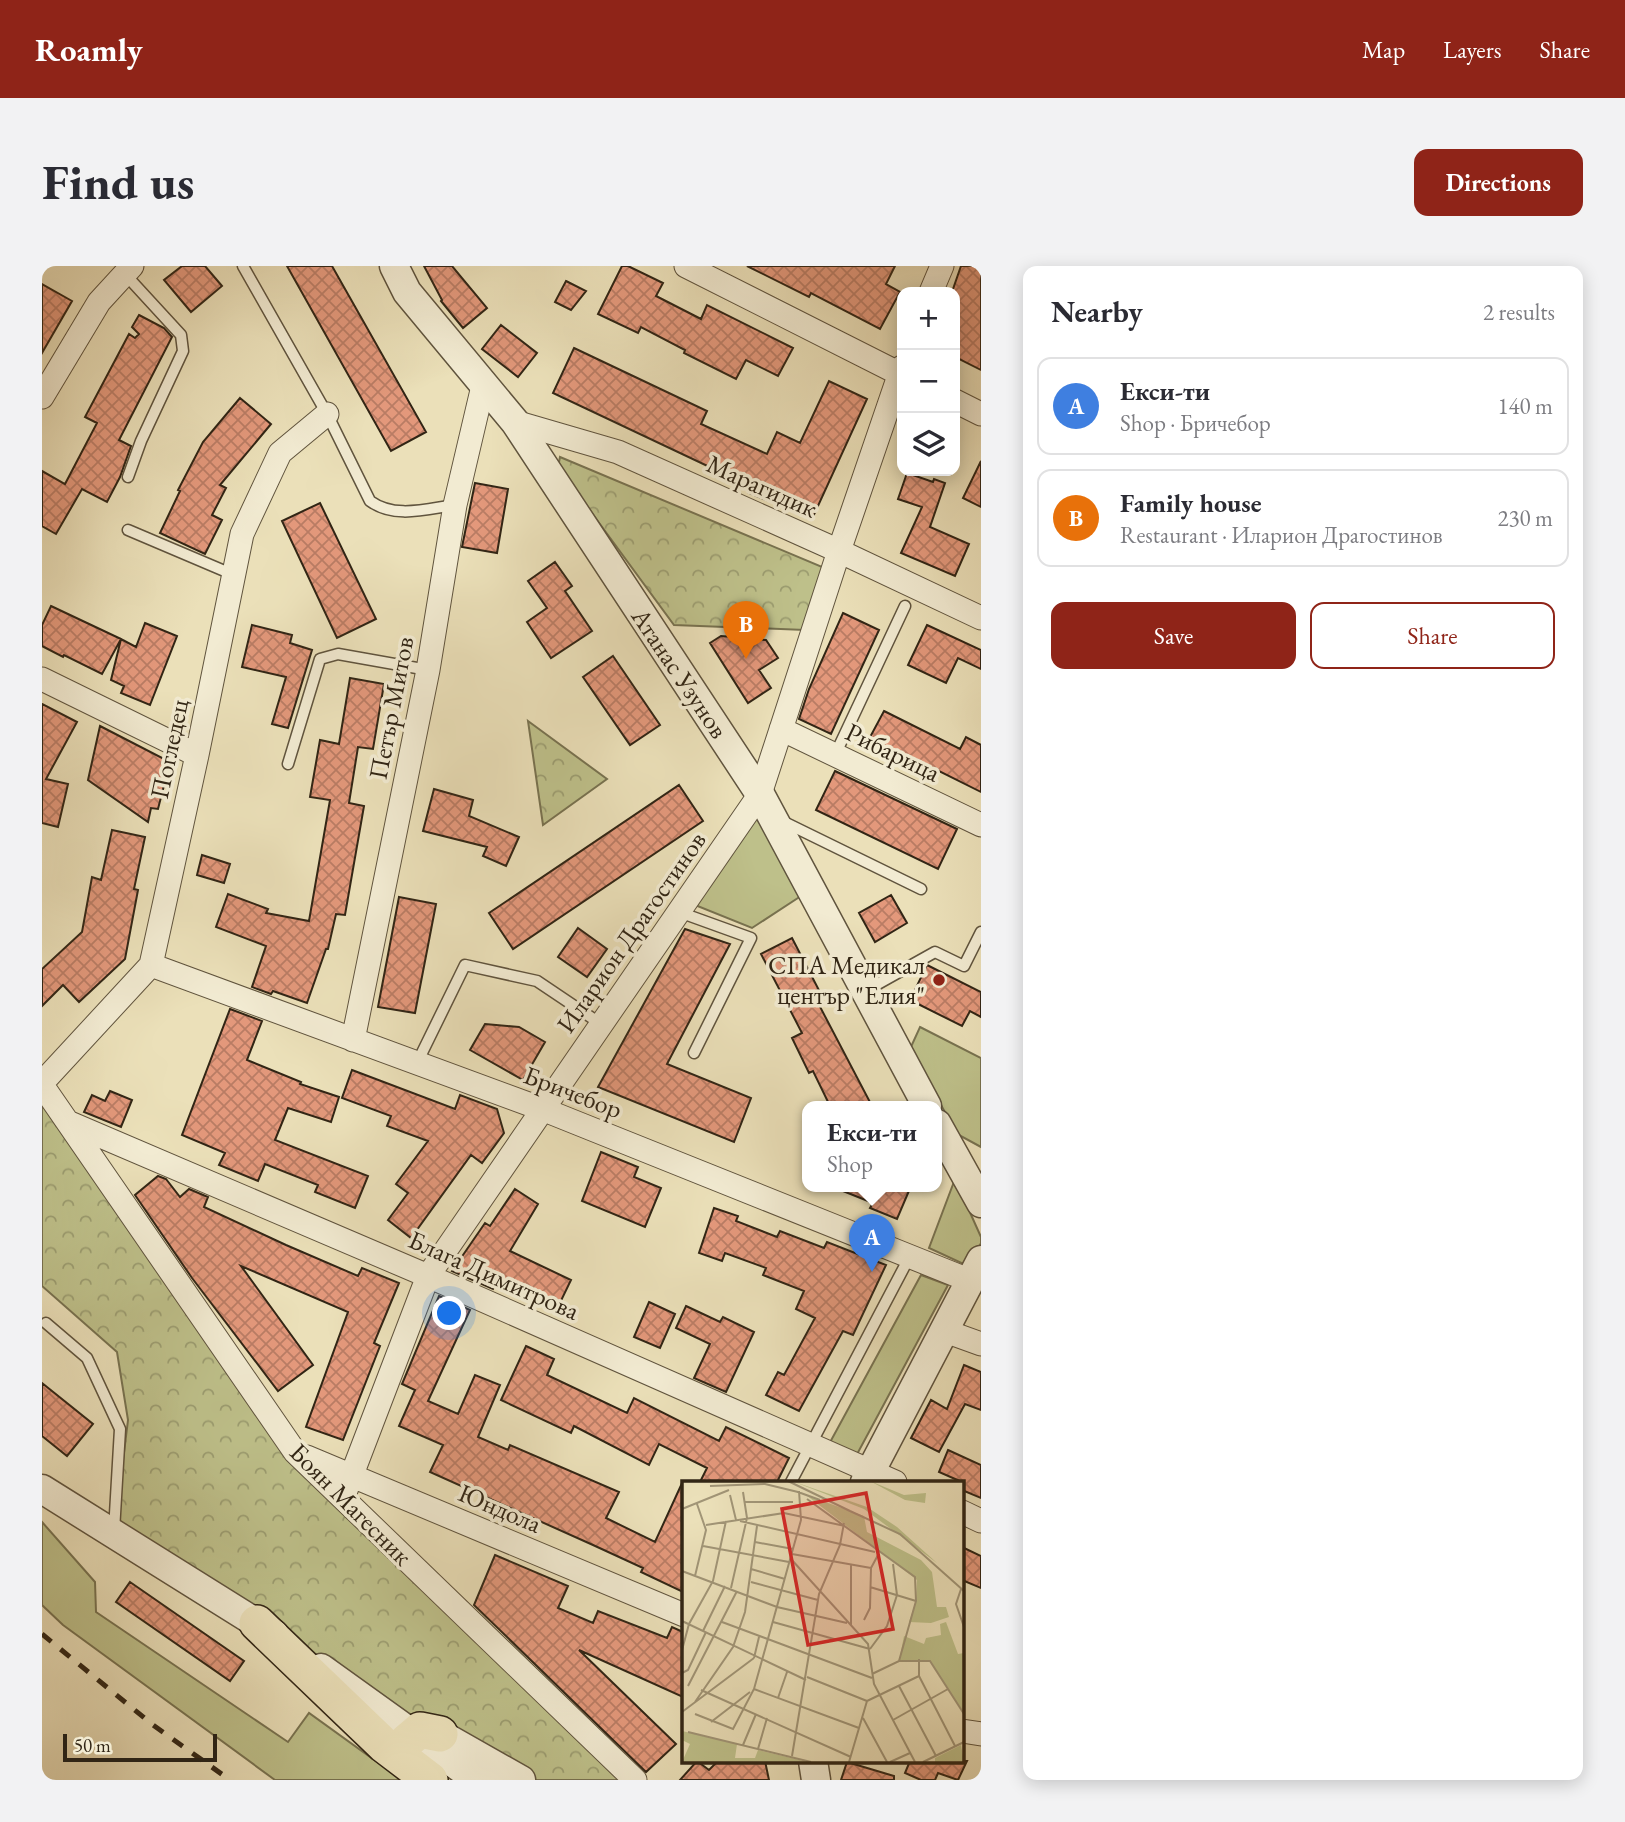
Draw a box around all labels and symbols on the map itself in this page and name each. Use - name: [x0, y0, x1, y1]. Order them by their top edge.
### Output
- street label: Марагидик: [701, 447, 823, 526]
- street label: Атанас Узунов: [623, 600, 736, 745]
- pin: B: [723, 601, 769, 659]
- street label: Петър Митов: [361, 634, 421, 782]
- street label: Погледец: [142, 695, 196, 802]
- street label: Рибарица: [840, 715, 946, 790]
- street label: Иларион Драгостинов: [549, 824, 713, 1040]
- place label: СПА Медикaл център "Елия": [768, 948, 925, 1012]
- marker: СПА Медикaл център "Елия": [931, 972, 947, 988]
- street label: Бричебор: [519, 1058, 627, 1126]
- pin: A: [849, 1214, 895, 1272]
- street label: Блага Димитрова: [403, 1222, 585, 1328]
- your location: [432, 1296, 466, 1330]
- street label: Боян Магесник: [282, 1435, 420, 1573]
- street label: Юндола: [453, 1475, 547, 1541]
- inset map: [682, 1481, 964, 1762]
- scale bar: [63, 1731, 217, 1763]

